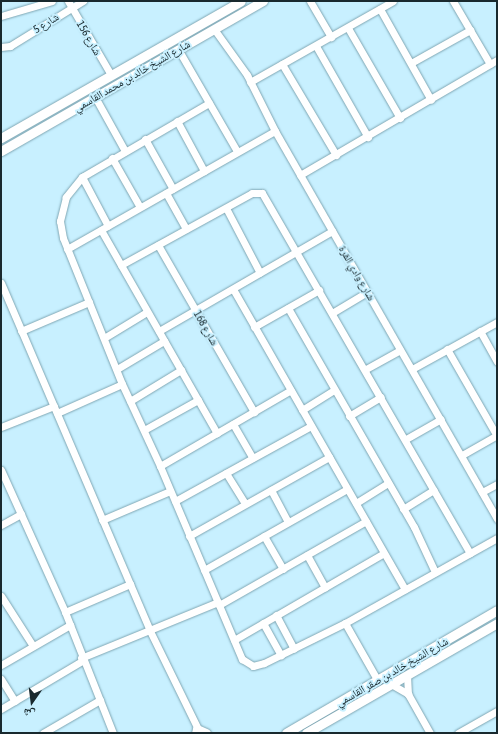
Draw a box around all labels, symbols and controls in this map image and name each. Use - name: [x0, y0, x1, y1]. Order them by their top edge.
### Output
- street label: شارع 5: [31, 10, 61, 36]
- street label: شارع 156: [74, 18, 104, 58]
- street label: شارع الشيخ خالد بن محمد القاسمي: [71, 37, 193, 115]
- street label: شارع وادي القرة: [336, 243, 378, 303]
- street label: شارع 168: [191, 308, 221, 348]
- street label: شارع الشيخ خالد بن صقر القاسمي: [334, 634, 450, 710]
- north arrow: [12, 682, 52, 722]
- text: ش: [22, 706, 36, 721]

